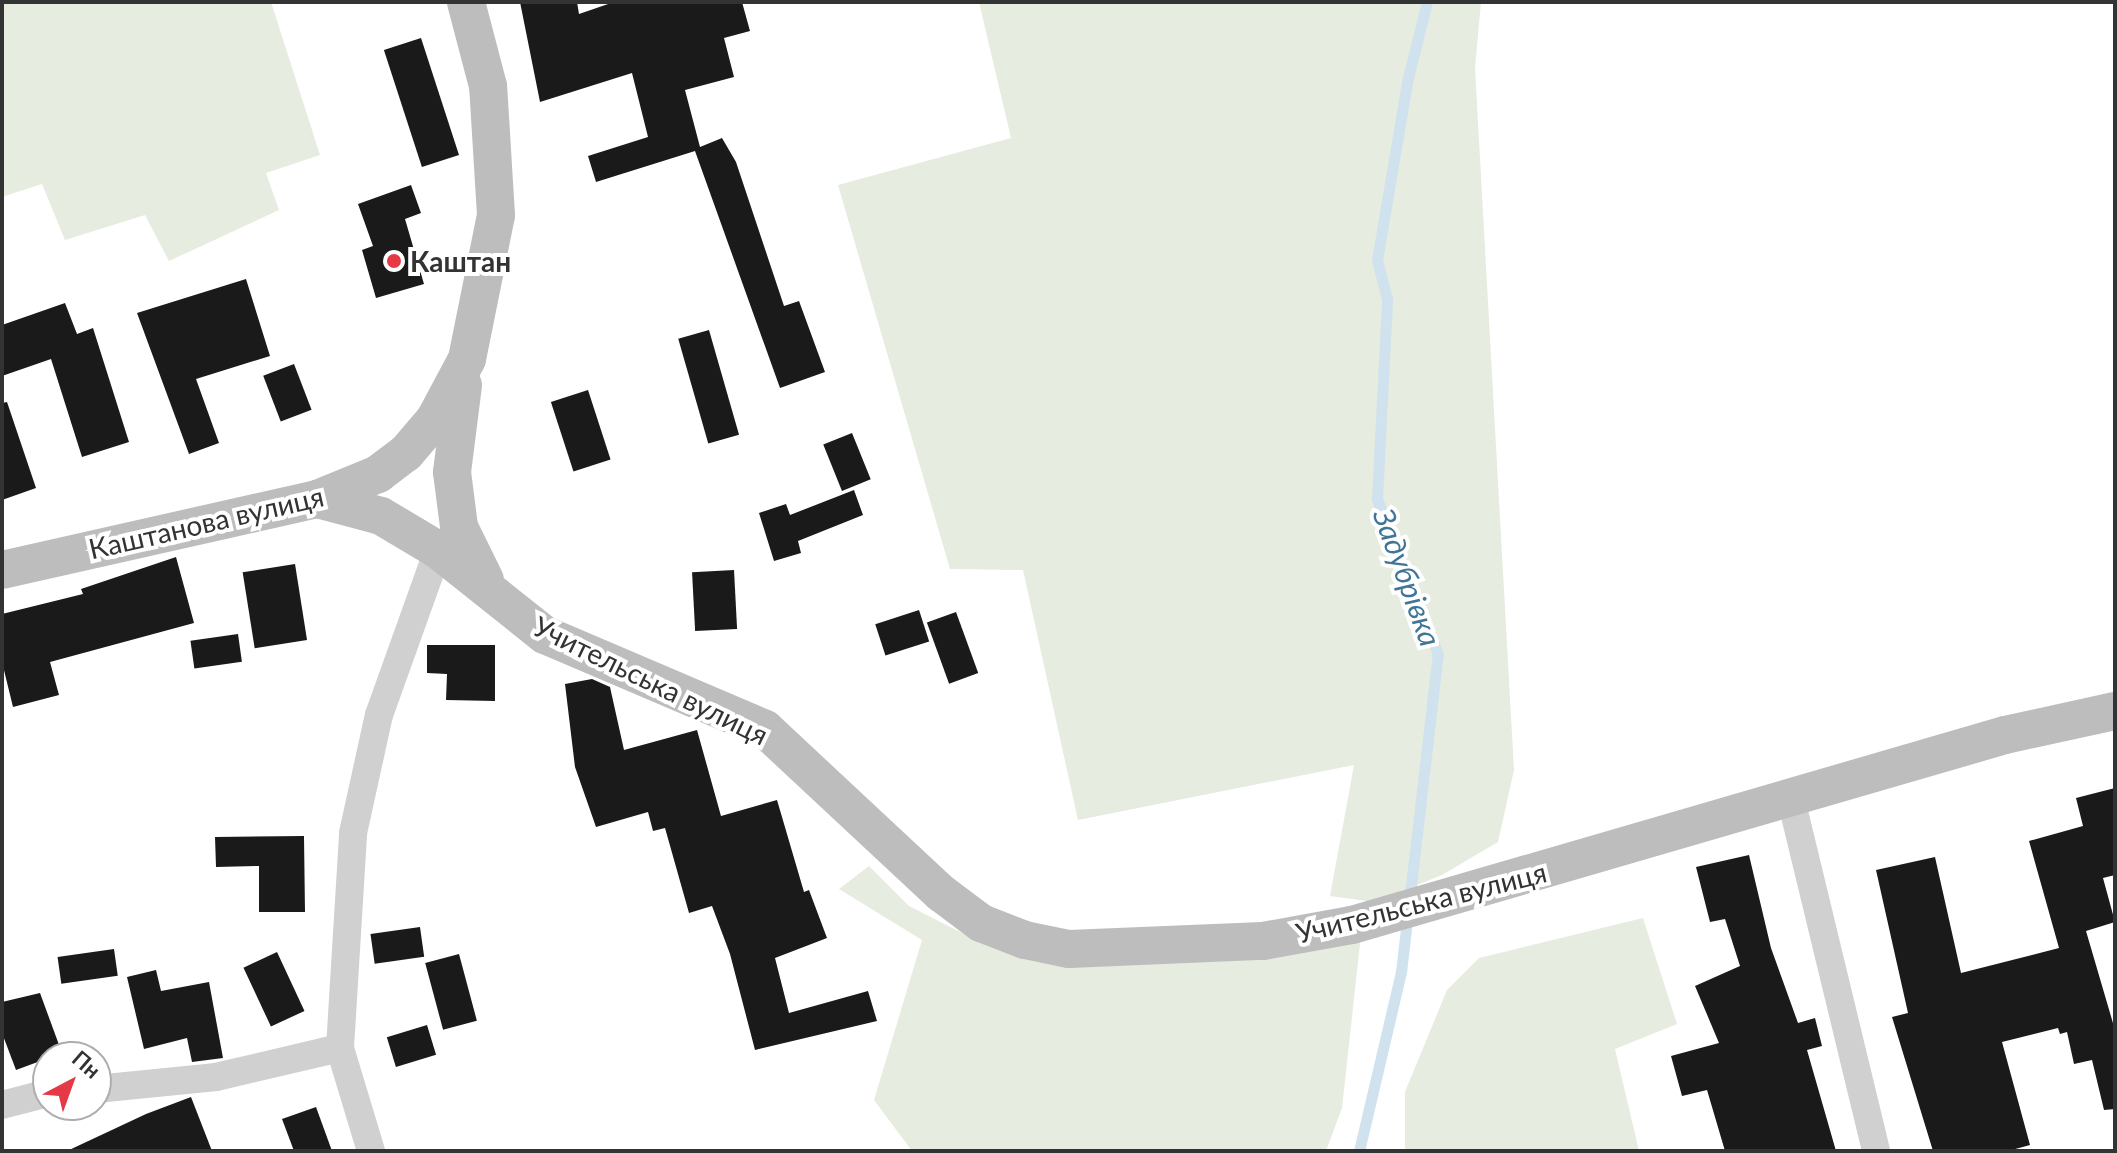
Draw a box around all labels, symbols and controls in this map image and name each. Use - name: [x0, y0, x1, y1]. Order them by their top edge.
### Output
- place label: Каштан: [410, 244, 511, 278]
- marker: Каштан: [385, 252, 403, 270]
- street label: Каштанова вулиця: [85, 479, 327, 565]
- water label: Задубрівка: [1367, 503, 1449, 651]
- street label: Учительська вулиця: [528, 609, 774, 751]
- street label: Учительська вулиця: [1292, 855, 1550, 949]
- north arrow: [32, 1041, 112, 1121]
- text: Пн: [67, 1044, 106, 1084]

